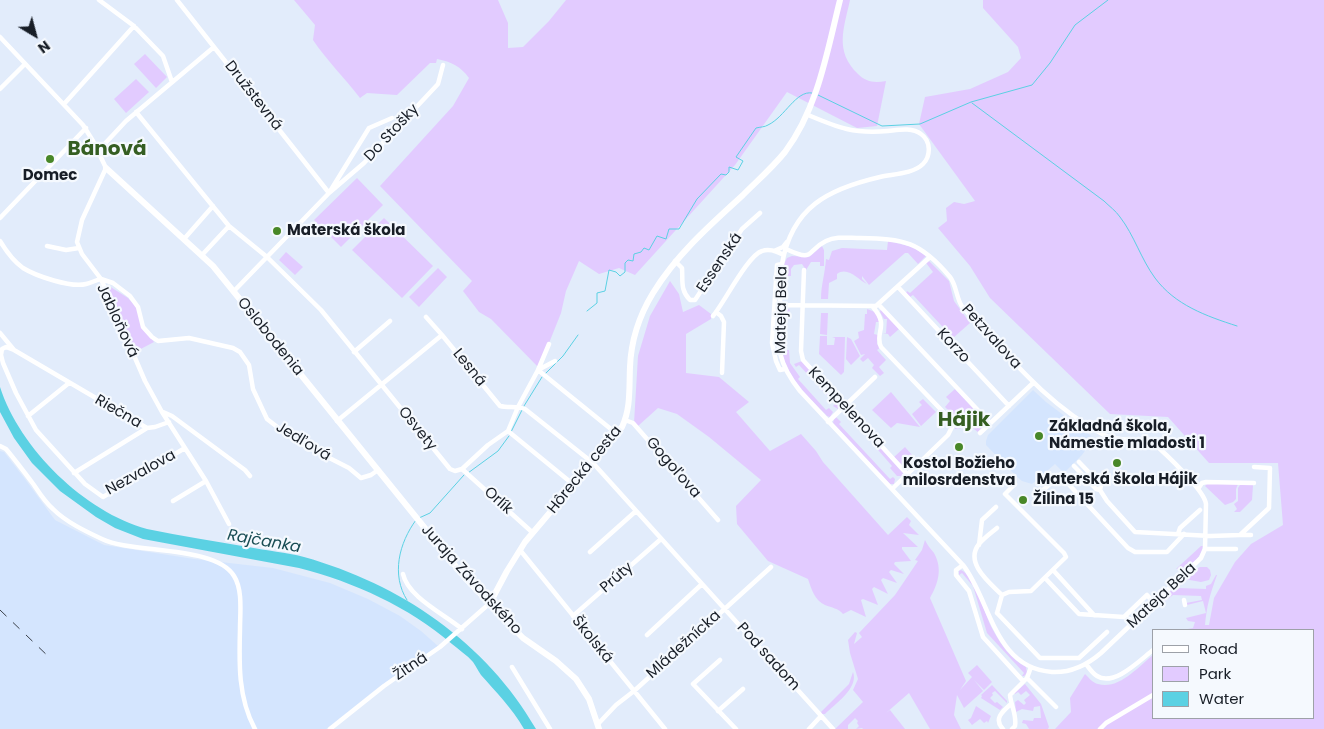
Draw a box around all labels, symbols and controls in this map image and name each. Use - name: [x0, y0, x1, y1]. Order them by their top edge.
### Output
- north arrow: [10, 10, 60, 60]
- text: N: [34, 36, 54, 58]
- street label: Družstevná: [220, 58, 286, 134]
- street label: Do Stošky: [361, 101, 423, 165]
- district label: Bánová: [67, 138, 147, 162]
- marker: Domec: [44, 153, 56, 165]
- place label: Domec: [23, 167, 77, 185]
- place label: Materská škola: [287, 222, 406, 240]
- marker: Materská škola: [271, 225, 283, 237]
- street label: Essenská: [694, 230, 746, 296]
- street label: Mateja Bela: [772, 266, 792, 354]
- street label: Jabloňová: [92, 281, 142, 361]
- street label: Oslobodenia: [233, 294, 307, 380]
- street label: Petzvalova: [957, 301, 1025, 373]
- street label: Korzo: [933, 325, 973, 367]
- street label: Lesná: [448, 345, 490, 391]
- street label: Kempelenova: [804, 364, 888, 452]
- street label: Riečna: [91, 391, 145, 433]
- street label: Osvety: [394, 403, 440, 455]
- district label: Hájik: [938, 409, 990, 433]
- place label: Základná škola, Námestie mladosti 1: [1049, 418, 1205, 453]
- street label: Jedľová: [272, 419, 334, 465]
- street label: Hôrecká cesta: [544, 422, 626, 518]
- marker: Základná škola, Námestie mladosti 1: [1033, 430, 1045, 442]
- street label: Gogoľova: [642, 434, 704, 502]
- marker: Kostol Božieho milosrdenstva: [953, 441, 965, 453]
- street label: Nezvalova: [103, 446, 179, 500]
- place label: Kostol Božieho milosrdenstva: [903, 455, 1015, 490]
- marker: Materská škola Hájik: [1111, 457, 1123, 469]
- place label: Materská škola Hájik: [1037, 471, 1197, 489]
- street label: Orlík: [480, 483, 516, 519]
- place label: Žilina 15: [1033, 491, 1094, 509]
- marker: Žilina 15: [1017, 494, 1029, 506]
- street label: Juraja Závodského: [417, 521, 525, 639]
- water label: Rajčanka: [226, 526, 302, 558]
- street label: Prúty: [597, 559, 637, 597]
- street label: Mateja Bela: [1124, 559, 1200, 633]
- street label: Mládežnícka: [643, 607, 725, 683]
- street label: Školská: [568, 613, 616, 667]
- street label: Pod sadom: [733, 619, 803, 695]
- legend: [1152, 629, 1314, 719]
- text: Road: [1199, 638, 1238, 659]
- street label: Žitná: [391, 649, 431, 685]
- text: Park: [1199, 663, 1231, 684]
- text: Water: [1199, 688, 1244, 709]

